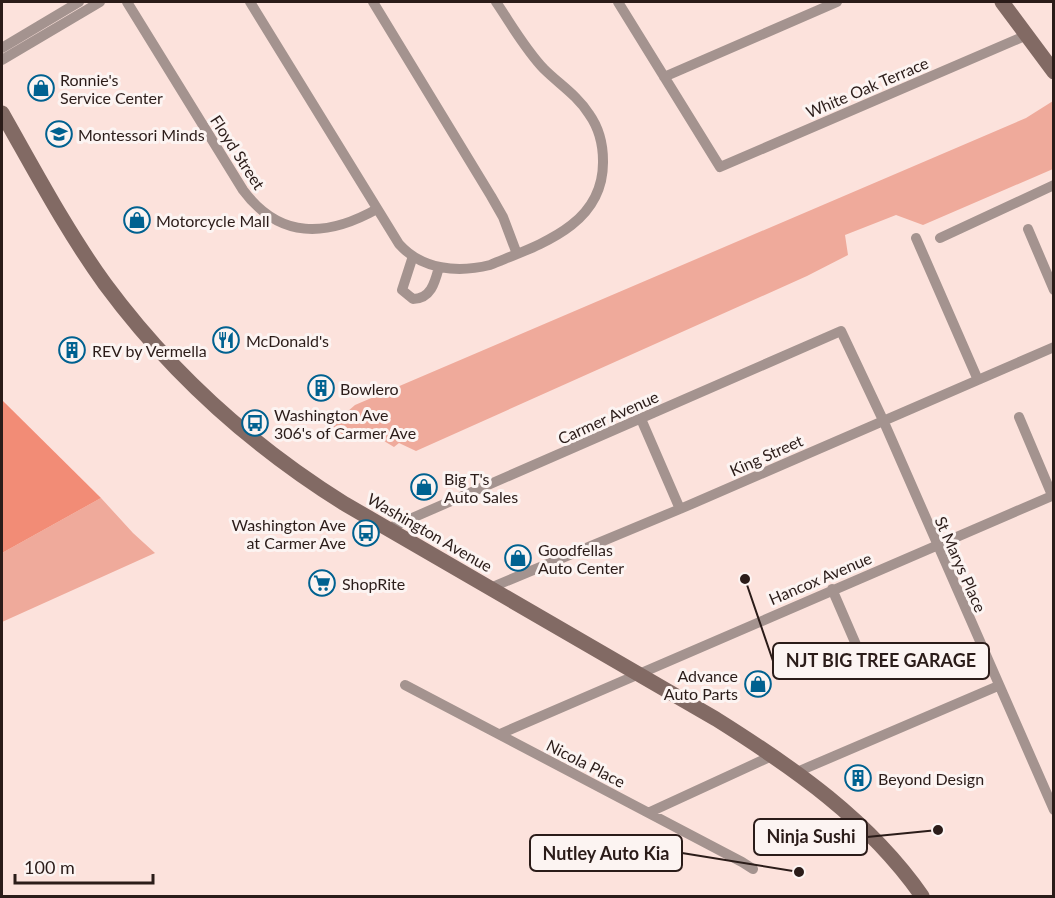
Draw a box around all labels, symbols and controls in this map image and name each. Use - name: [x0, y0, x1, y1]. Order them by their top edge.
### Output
- street label: White Oak Terrace: [803, 53, 931, 121]
- place label: Ronnie's Service Center: [60, 70, 163, 107]
- shop icon: Ronnie's Service Center: [26, 73, 56, 103]
- street label: Floyd Street: [207, 111, 269, 193]
- school or university icon: Montessori Minds: [44, 119, 74, 149]
- place label: Montessori Minds: [78, 125, 205, 144]
- shop icon: Motorcycle Mall: [122, 205, 152, 235]
- place label: Motorcycle Mall: [156, 211, 270, 230]
- restaurant icon: McDonald's: [211, 325, 241, 355]
- place label: McDonald's: [246, 331, 329, 350]
- building icon: REV by Vermella: [57, 335, 87, 365]
- place label: REV by Vermella: [92, 341, 207, 360]
- building icon: Bowlero: [306, 373, 336, 403]
- place label: Bowlero: [340, 379, 399, 398]
- street label: Carmer Avenue: [555, 386, 661, 448]
- place label: Washington Ave 306's of Carmer Ave: [274, 405, 416, 442]
- bus stop icon: Washington Ave 306's of Carmer Ave: [240, 408, 270, 438]
- street label: King Street: [727, 430, 806, 480]
- place label: Big T's Auto Sales: [444, 469, 518, 506]
- shop icon: Big T's Auto Sales: [409, 472, 439, 502]
- street label: Washington Avenue: [364, 489, 496, 575]
- street label: St Marys Place: [931, 513, 991, 615]
- place label: Washington Ave at Carmer Ave: [232, 515, 346, 552]
- bus stop icon: Washington Ave at Carmer Ave: [351, 518, 381, 548]
- place label: Goodfellas Auto Center: [538, 540, 624, 577]
- shop icon: Goodfellas Auto Center: [503, 543, 533, 573]
- street label: Hancox Avenue: [766, 548, 874, 608]
- supermarket icon: ShopRite: [307, 568, 337, 598]
- place label: ShopRite: [342, 574, 405, 593]
- callout: NJT BIG TREE GARAGE: [773, 643, 989, 679]
- text: NJT BIG TREE GARAGE: [786, 649, 976, 671]
- place label: Advance Auto Parts: [664, 666, 738, 703]
- shop icon: Advance Auto Parts: [743, 669, 773, 699]
- street label: Nicola Place: [544, 735, 628, 791]
- building icon: Beyond Design: [843, 763, 873, 793]
- place label: Beyond Design: [878, 769, 984, 788]
- callout: Ninja Sushi: [754, 819, 867, 855]
- text: Ninja Sushi: [766, 825, 856, 847]
- callout: Nutley Auto Kia: [530, 835, 682, 871]
- text: Nutley Auto Kia: [542, 842, 670, 864]
- scale bar: [15, 847, 153, 885]
- text: 100 m: [24, 856, 75, 878]

